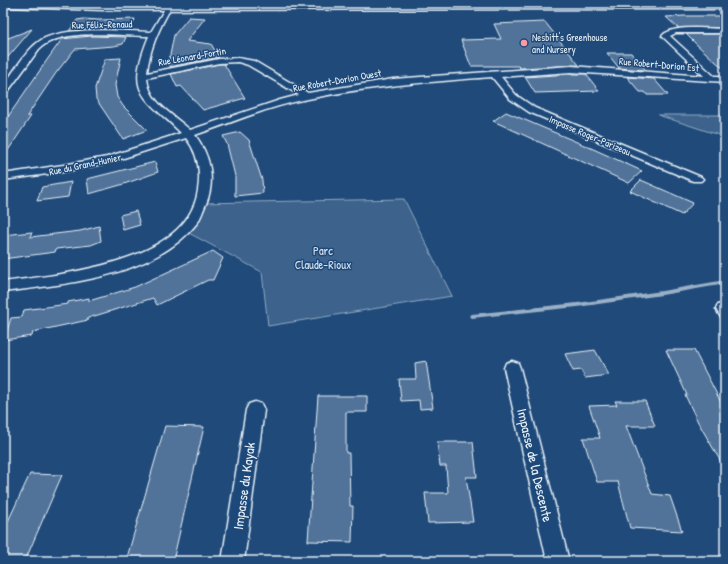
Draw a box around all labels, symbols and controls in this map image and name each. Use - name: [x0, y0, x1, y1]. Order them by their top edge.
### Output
- street label: Rue Félix-Renaud: [71, 17, 133, 32]
- place label: Nesbitt's Greenhouse and Nursery: [532, 31, 607, 56]
- marker: Nesbitt's Greenhouse and Nursery: [519, 38, 529, 48]
- street label: Rue Léonard-Fortin: [157, 44, 227, 69]
- street label: Rue Robert-Dorion Est: [618, 55, 700, 75]
- street label: Rue Robert-Dorion Ouest: [292, 66, 383, 95]
- street label: Impasse Roger-Parizeau: [547, 112, 632, 158]
- street label: Rue du Grand-Hunier: [48, 150, 122, 178]
- park label: Parc Claude-Rioux: [295, 242, 351, 273]
- street label: Impasse de la Descente: [512, 406, 558, 524]
- street label: Impasse du Kayak: [228, 441, 260, 531]

